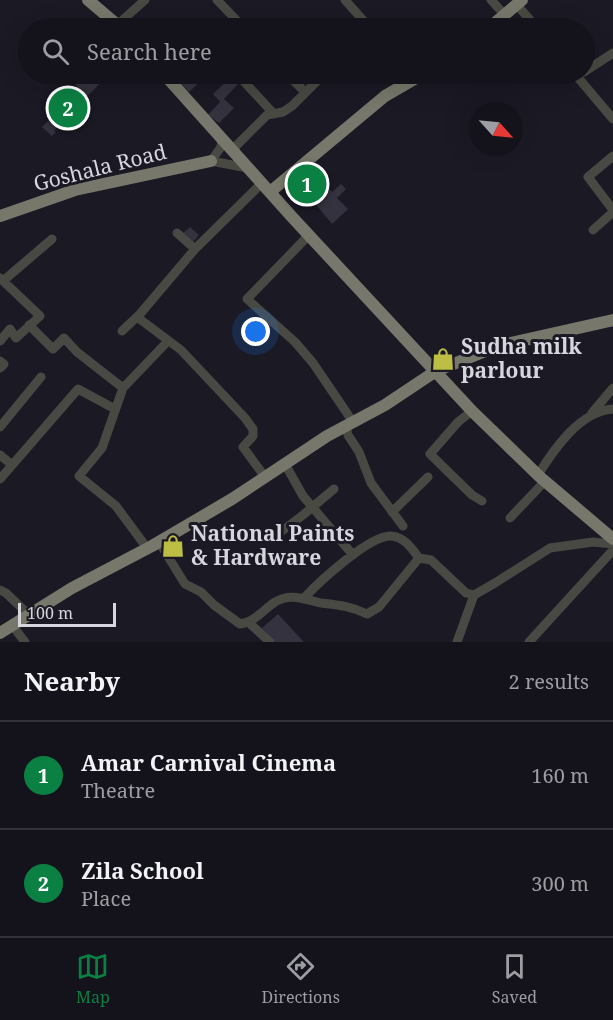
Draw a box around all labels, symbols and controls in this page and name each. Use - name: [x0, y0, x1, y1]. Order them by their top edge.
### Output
- search box: [18, 18, 595, 84]
- icon: search: [39, 35, 72, 68]
- text: Search here: [87, 36, 212, 66]
- pin: 2: [48, 86, 88, 130]
- north arrow: [469, 102, 523, 156]
- street label: Goshala Road: [30, 137, 169, 197]
- pin: 1: [288, 162, 326, 207]
- your location: [241, 317, 270, 346]
- place label: Sudha milk parlour: [461, 332, 582, 384]
- shop icon: Sudha milk parlour: [430, 346, 456, 372]
- place label: National Paints & Hardware: [191, 519, 354, 571]
- shop icon: National Paints & Hardware: [160, 533, 186, 559]
- scale bar: [18, 600, 116, 628]
- text: 100 m: [27, 602, 73, 624]
- text: Nearby: [24, 663, 120, 699]
- text: 2 results: [509, 668, 589, 695]
- text: Amar Carnival Cinema: [81, 747, 336, 777]
- text: 1: [38, 762, 49, 789]
- text: 160 m: [531, 762, 589, 789]
- text: Theatre: [81, 777, 155, 804]
- text: Zila School: [81, 855, 204, 885]
- text: 2: [38, 870, 49, 897]
- text: 300 m: [531, 870, 589, 897]
- text: Place: [81, 885, 131, 912]
- tab: Map: [76, 950, 110, 1008]
- tab: Directions: [262, 950, 340, 1008]
- tab: Saved: [492, 950, 537, 1008]

